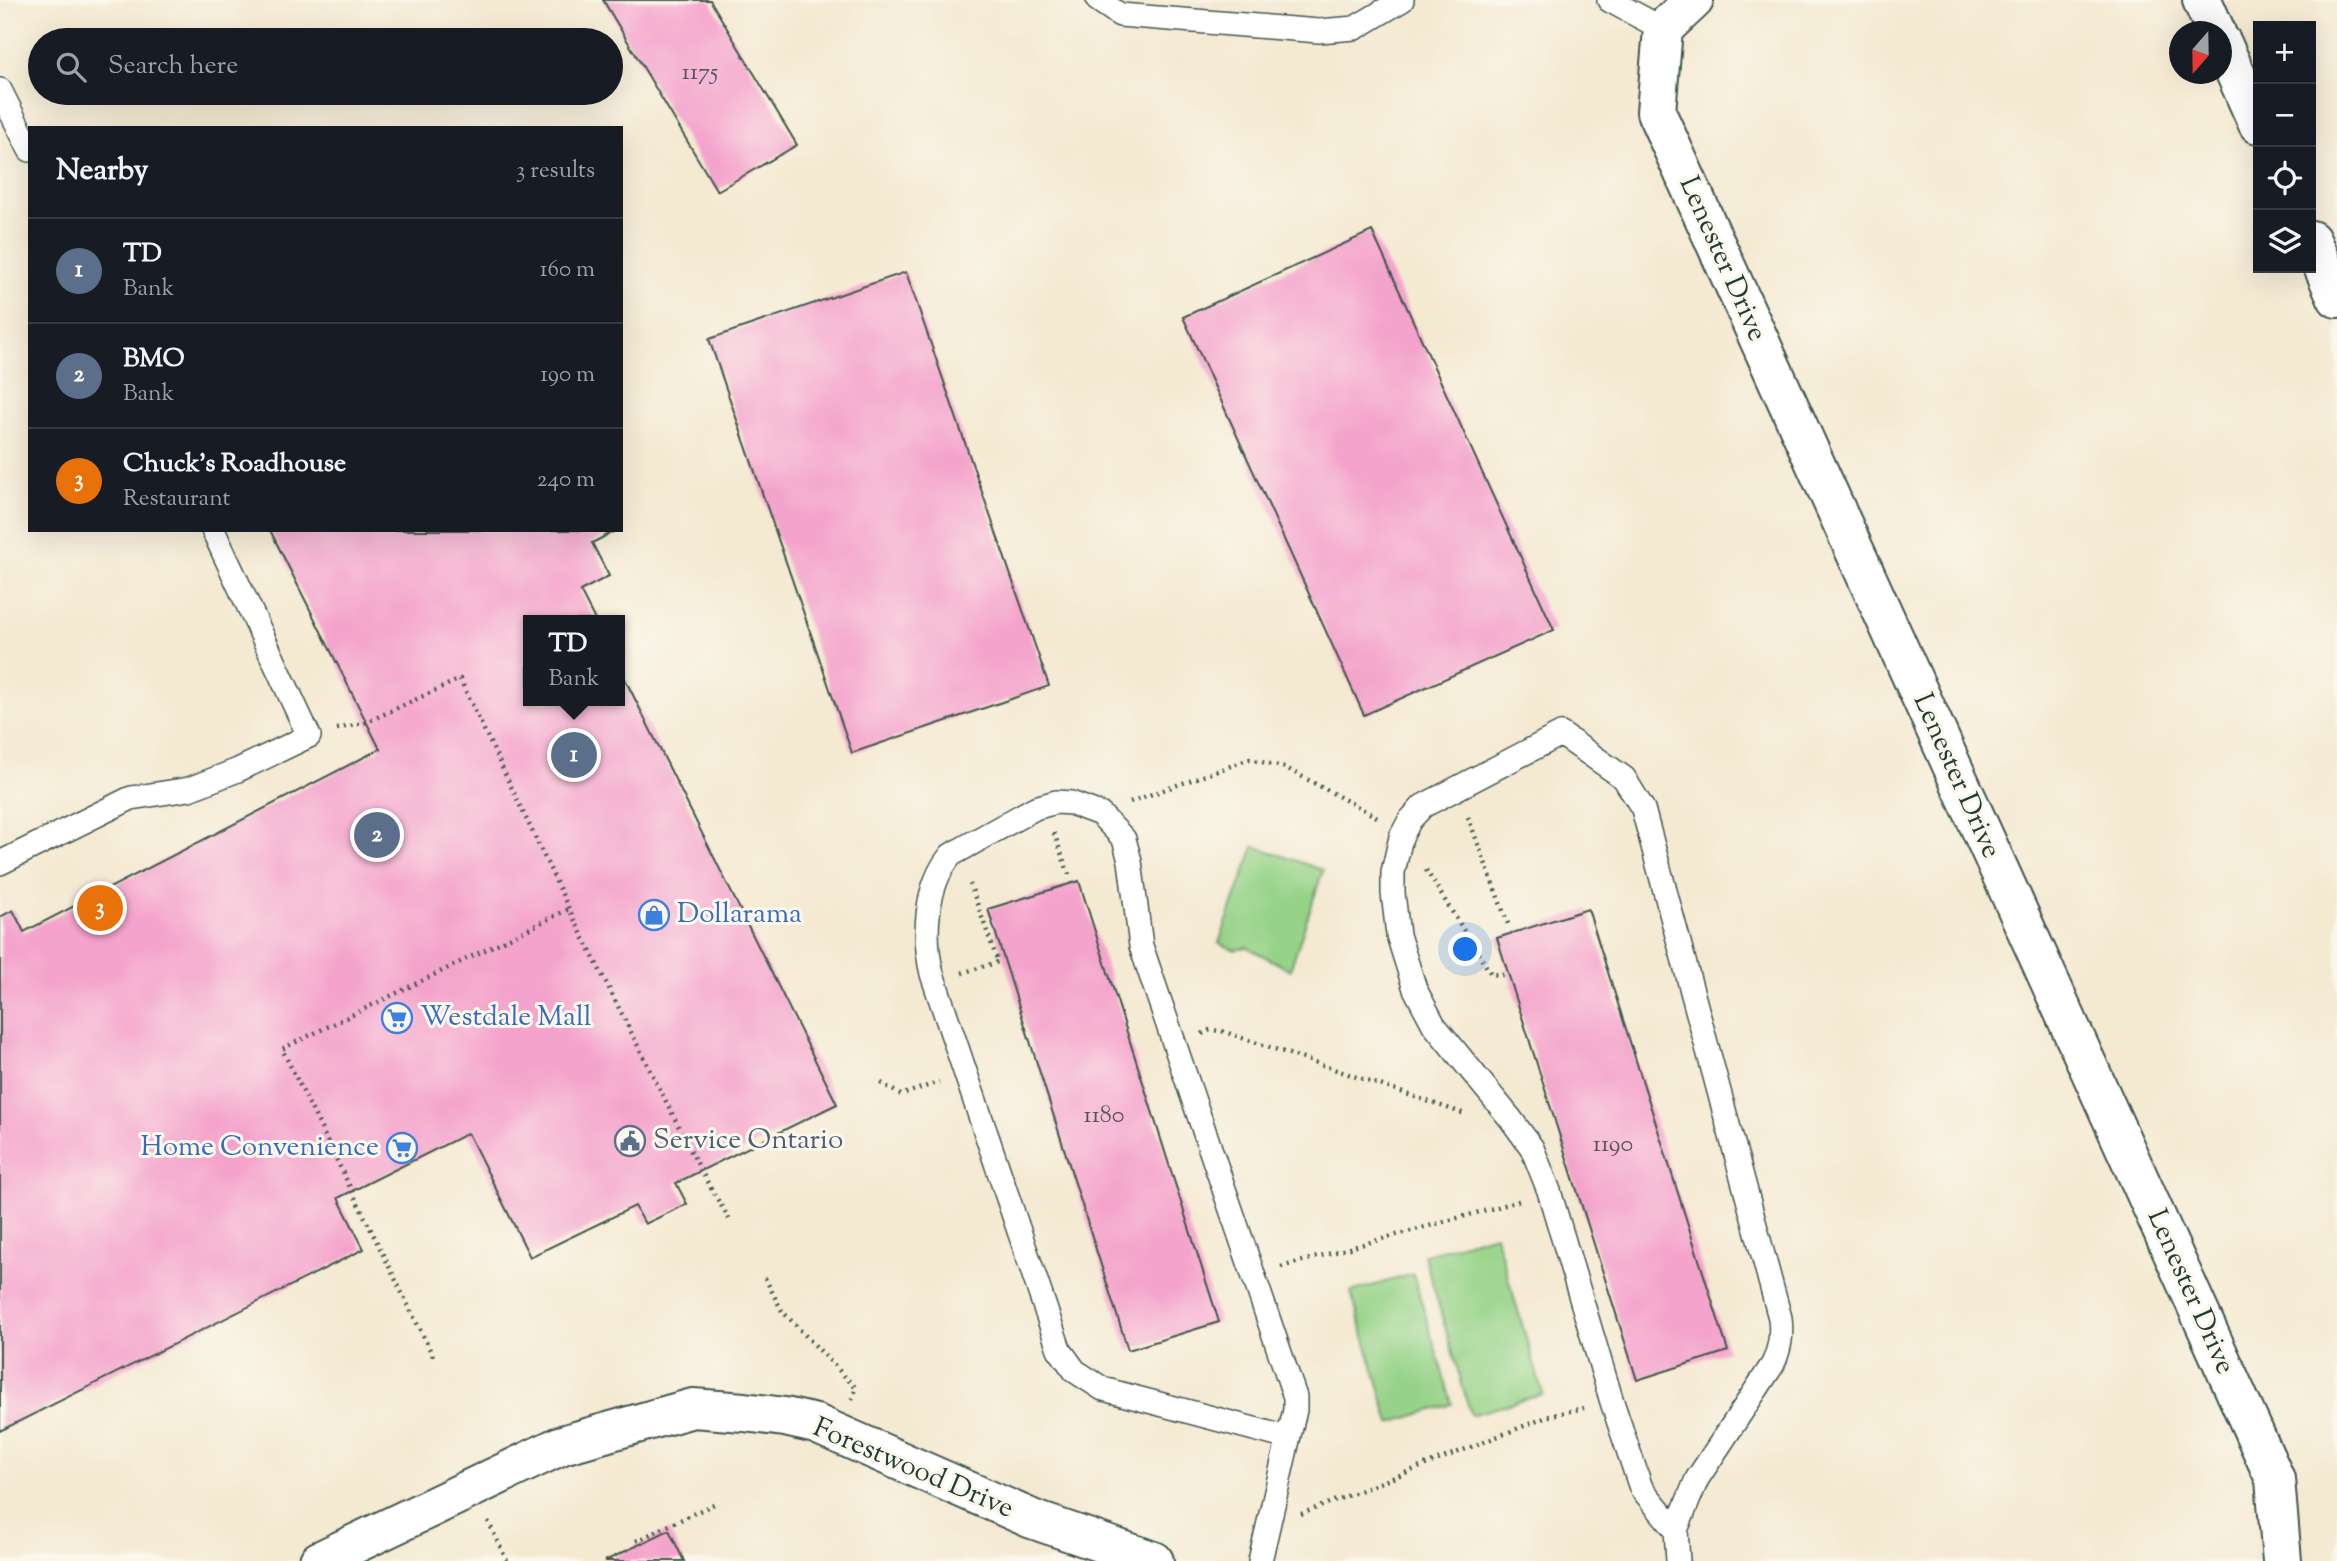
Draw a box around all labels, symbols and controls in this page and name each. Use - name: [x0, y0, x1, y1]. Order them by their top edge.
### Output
- north arrow: [2169, 21, 2232, 84]
- map controls: [2253, 21, 2316, 273]
- button: +: [2253, 21, 2316, 84]
- search box: [28, 28, 623, 105]
- icon: search: [52, 48, 90, 86]
- text: Search here: [108, 48, 238, 85]
- house number: 1175: [682, 56, 718, 90]
- button: −: [2253, 84, 2316, 147]
- button: locate: [2253, 147, 2316, 210]
- text: Nearby: [56, 150, 148, 193]
- text: 3 results: [516, 155, 595, 188]
- street label: Lenester Drive: [1668, 170, 1776, 348]
- button: layers: [2253, 210, 2316, 273]
- text: TD: [123, 236, 162, 273]
- text: 1: [75, 254, 83, 287]
- text: 160 m: [540, 254, 595, 287]
- text: Bank: [123, 273, 174, 306]
- text: BMO: [123, 341, 185, 378]
- text: 2: [74, 359, 84, 392]
- text: 190 m: [540, 359, 595, 392]
- text: Bank: [123, 378, 174, 411]
- text: Chuck's Roadhouse: [123, 446, 346, 483]
- text: 3: [74, 464, 84, 497]
- text: 240 m: [537, 464, 595, 497]
- text: Restaurant: [123, 483, 230, 516]
- popup: [523, 615, 625, 706]
- text: TD: [548, 626, 587, 663]
- text: Bank: [548, 663, 600, 696]
- street label: Lenester Drive: [1902, 687, 2010, 865]
- pin: 1: [551, 729, 597, 781]
- pin: 2: [354, 809, 400, 861]
- pin: 3: [77, 882, 123, 934]
- place label: Dollarama: [677, 895, 802, 935]
- shop icon: Dollarama: [637, 898, 671, 932]
- your location: [1448, 932, 1482, 966]
- place label: Westdale Mall: [420, 998, 592, 1038]
- supermarket icon: Westdale Mall: [380, 1001, 414, 1035]
- house number: 1180: [1083, 1099, 1125, 1133]
- place label: Service Ontario: [653, 1121, 843, 1161]
- public building icon: Service Ontario: [613, 1124, 647, 1158]
- place label: Home Convenience: [141, 1128, 379, 1168]
- house number: 1190: [1593, 1128, 1633, 1162]
- supermarket icon: Home Convenience: [385, 1131, 419, 1165]
- street label: Lenester Drive: [2136, 1203, 2244, 1381]
- street label: Forestwood Drive: [806, 1409, 1020, 1529]

